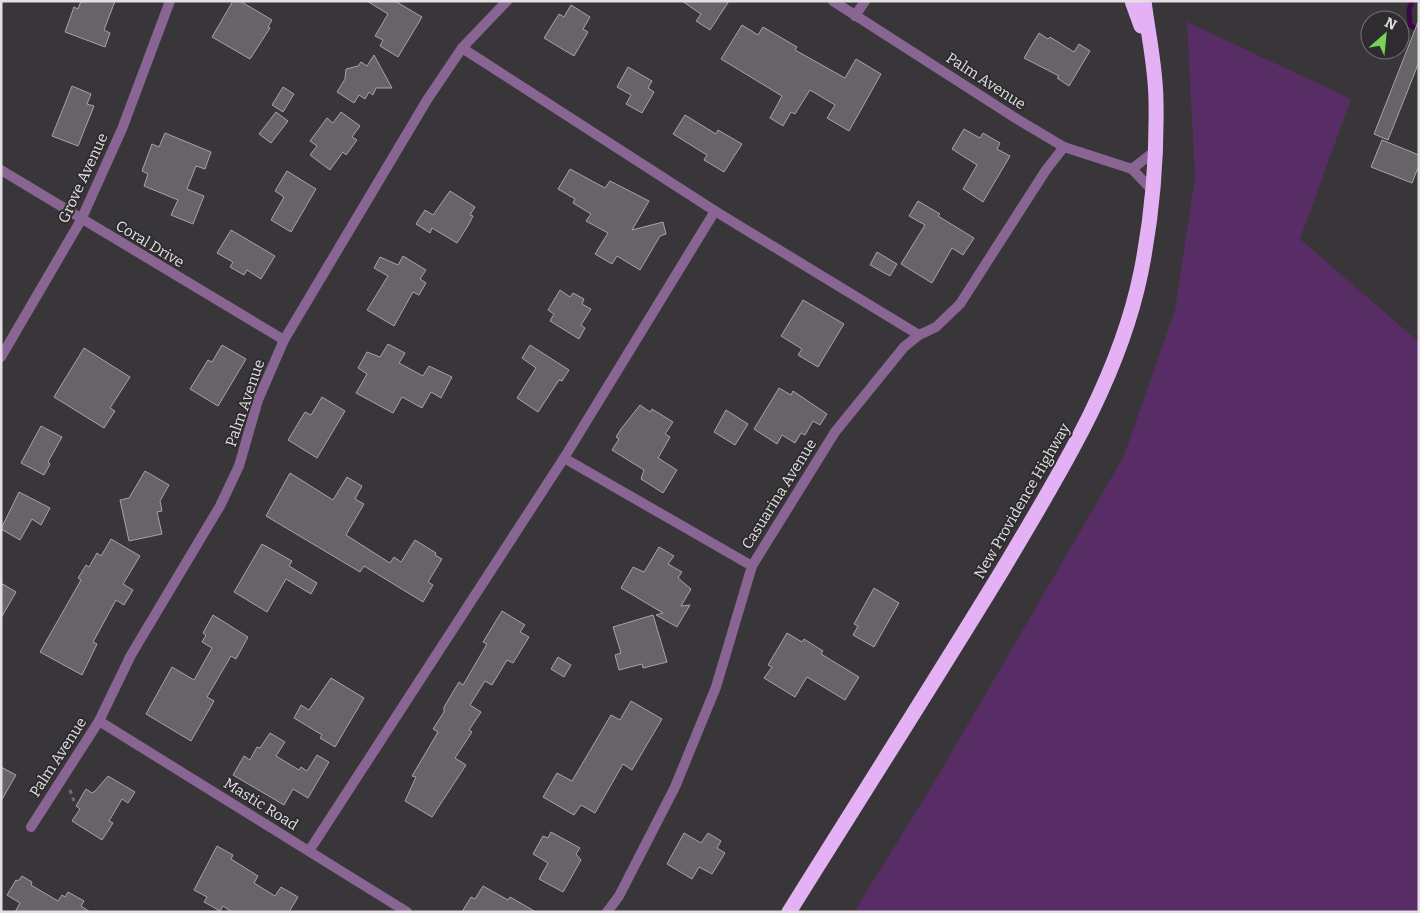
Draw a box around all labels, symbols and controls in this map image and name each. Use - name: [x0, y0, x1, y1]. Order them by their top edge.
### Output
- north arrow: [1360, 10, 1410, 60]
- text: N: [1382, 14, 1400, 34]
- street label: Palm Avenue: [943, 49, 1029, 113]
- street label: Grove Avenue: [54, 130, 112, 226]
- street label: Coral Drive: [113, 217, 187, 271]
- street label: Palm Avenue: [222, 357, 268, 449]
- street label: New Providence Highway: [970, 420, 1074, 582]
- street label: Casuarina Avenue: [738, 436, 820, 552]
- street label: Palm Avenue: [26, 714, 90, 800]
- street label: Mastic Road: [220, 774, 302, 834]

